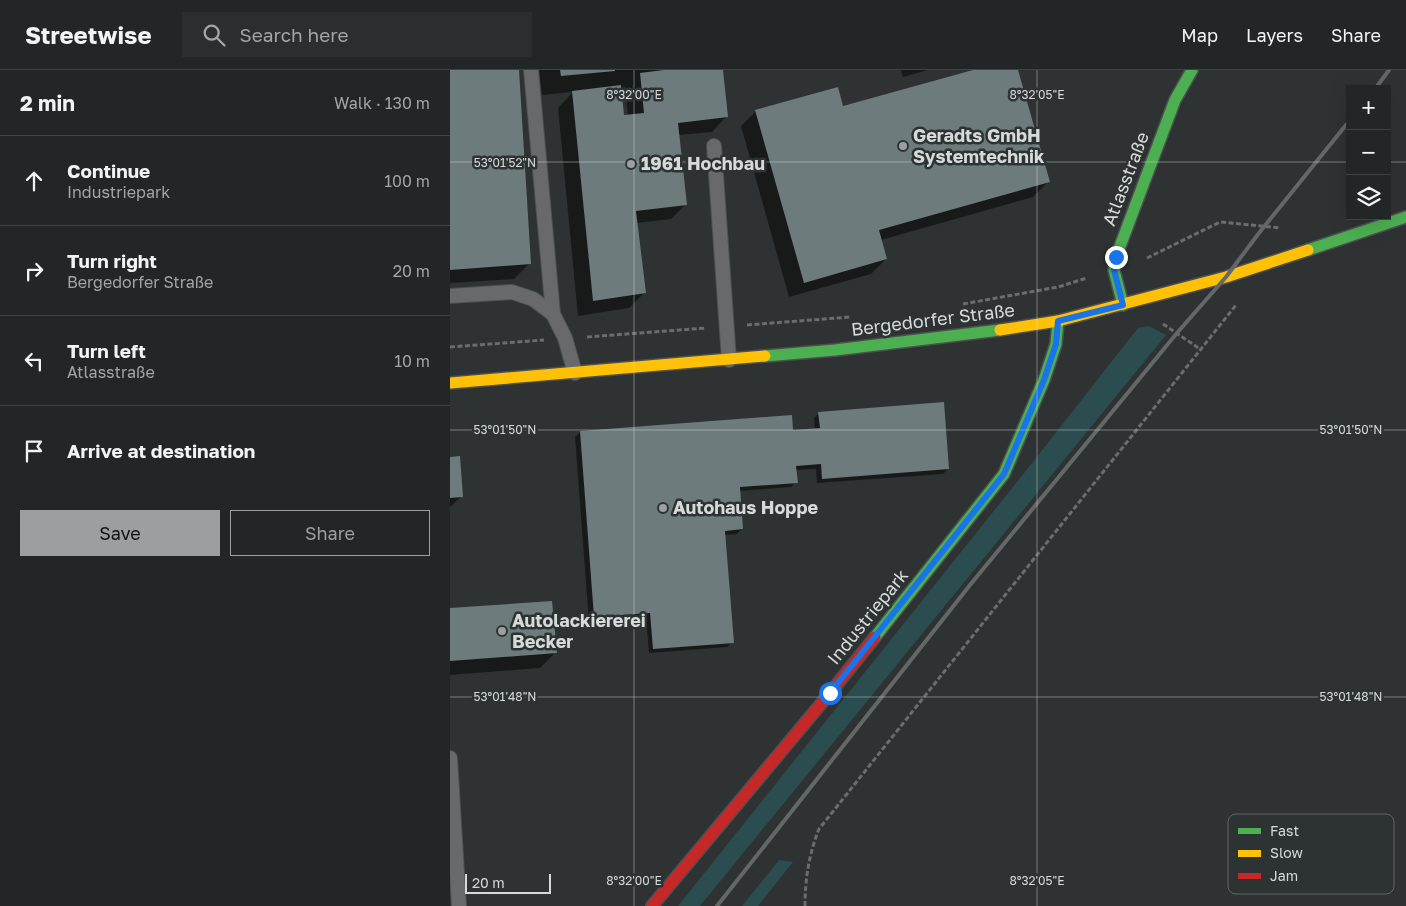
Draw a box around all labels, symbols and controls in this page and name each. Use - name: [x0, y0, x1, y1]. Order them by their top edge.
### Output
- search box: [182, 12, 532, 57]
- text: Streetwise: [25, 20, 152, 49]
- icon: search: [200, 21, 228, 49]
- text: Search here: [240, 23, 348, 46]
- text: Map: [1181, 24, 1218, 46]
- text: Layers: [1246, 24, 1303, 46]
- text: Share: [1331, 24, 1381, 46]
- map controls: [1346, 85, 1391, 220]
- button: +: [1346, 85, 1391, 130]
- text: 8°32'00"E: [606, 87, 662, 102]
- text: 8°32'05"E: [1009, 87, 1065, 102]
- text: 2 min: [20, 90, 75, 116]
- text: Walk · 130 m: [334, 93, 430, 113]
- place label: Geradts GmbH Systemtechnik: [913, 124, 1045, 167]
- street label: Atlasstraße: [1097, 129, 1153, 229]
- button: −: [1346, 130, 1391, 175]
- marker: Geradts GmbH Systemtechnik: [897, 140, 909, 152]
- place label: 1961 Hochbau: [641, 152, 765, 174]
- text: 53°01'52"N: [474, 155, 536, 170]
- marker: 1961 Hochbau: [625, 158, 637, 170]
- text: Continue: [67, 159, 150, 182]
- icon: ahead: [20, 167, 48, 195]
- text: 100 m: [384, 171, 430, 191]
- button: layers: [1346, 175, 1391, 220]
- text: Industriepark: [67, 182, 170, 202]
- route end: [1105, 246, 1128, 269]
- text: Turn right: [67, 249, 157, 272]
- icon: right: [20, 257, 48, 285]
- text: 20 m: [393, 261, 430, 281]
- text: Bergedorfer Straße: [67, 272, 213, 292]
- street label: Bergedorfer Straße: [850, 298, 1016, 340]
- text: Turn left: [67, 339, 146, 362]
- icon: left: [20, 347, 48, 375]
- text: 10 m: [394, 351, 430, 371]
- text: Atlasstraße: [67, 362, 155, 382]
- text: 53°01'50"N: [474, 422, 536, 437]
- text: 53°01'50"N: [1320, 422, 1382, 437]
- icon: arrive: [20, 437, 48, 465]
- text: Arrive at destination: [67, 439, 255, 462]
- place label: Autohaus Hoppe: [673, 496, 818, 518]
- marker: Autohaus Hoppe: [657, 502, 669, 514]
- button: Save: [20, 510, 220, 556]
- button: Share: [230, 510, 430, 556]
- street label: Industriepark: [822, 564, 912, 668]
- place label: Autolackiererei Becker: [512, 609, 646, 652]
- marker: Autolackiererei Becker: [496, 625, 508, 637]
- route start: [819, 682, 842, 705]
- text: 53°01'48"N: [473, 689, 537, 704]
- text: 53°01'48"N: [1319, 689, 1383, 704]
- legend: [1228, 814, 1394, 894]
- text: Fast: [1270, 822, 1299, 839]
- text: Slow: [1270, 844, 1303, 861]
- text: Jam: [1270, 867, 1298, 884]
- scale bar: [465, 871, 551, 894]
- text: 8°32'00"E: [606, 873, 662, 888]
- text: 8°32'05"E: [1009, 873, 1065, 888]
- text: 20 m: [472, 874, 505, 891]

